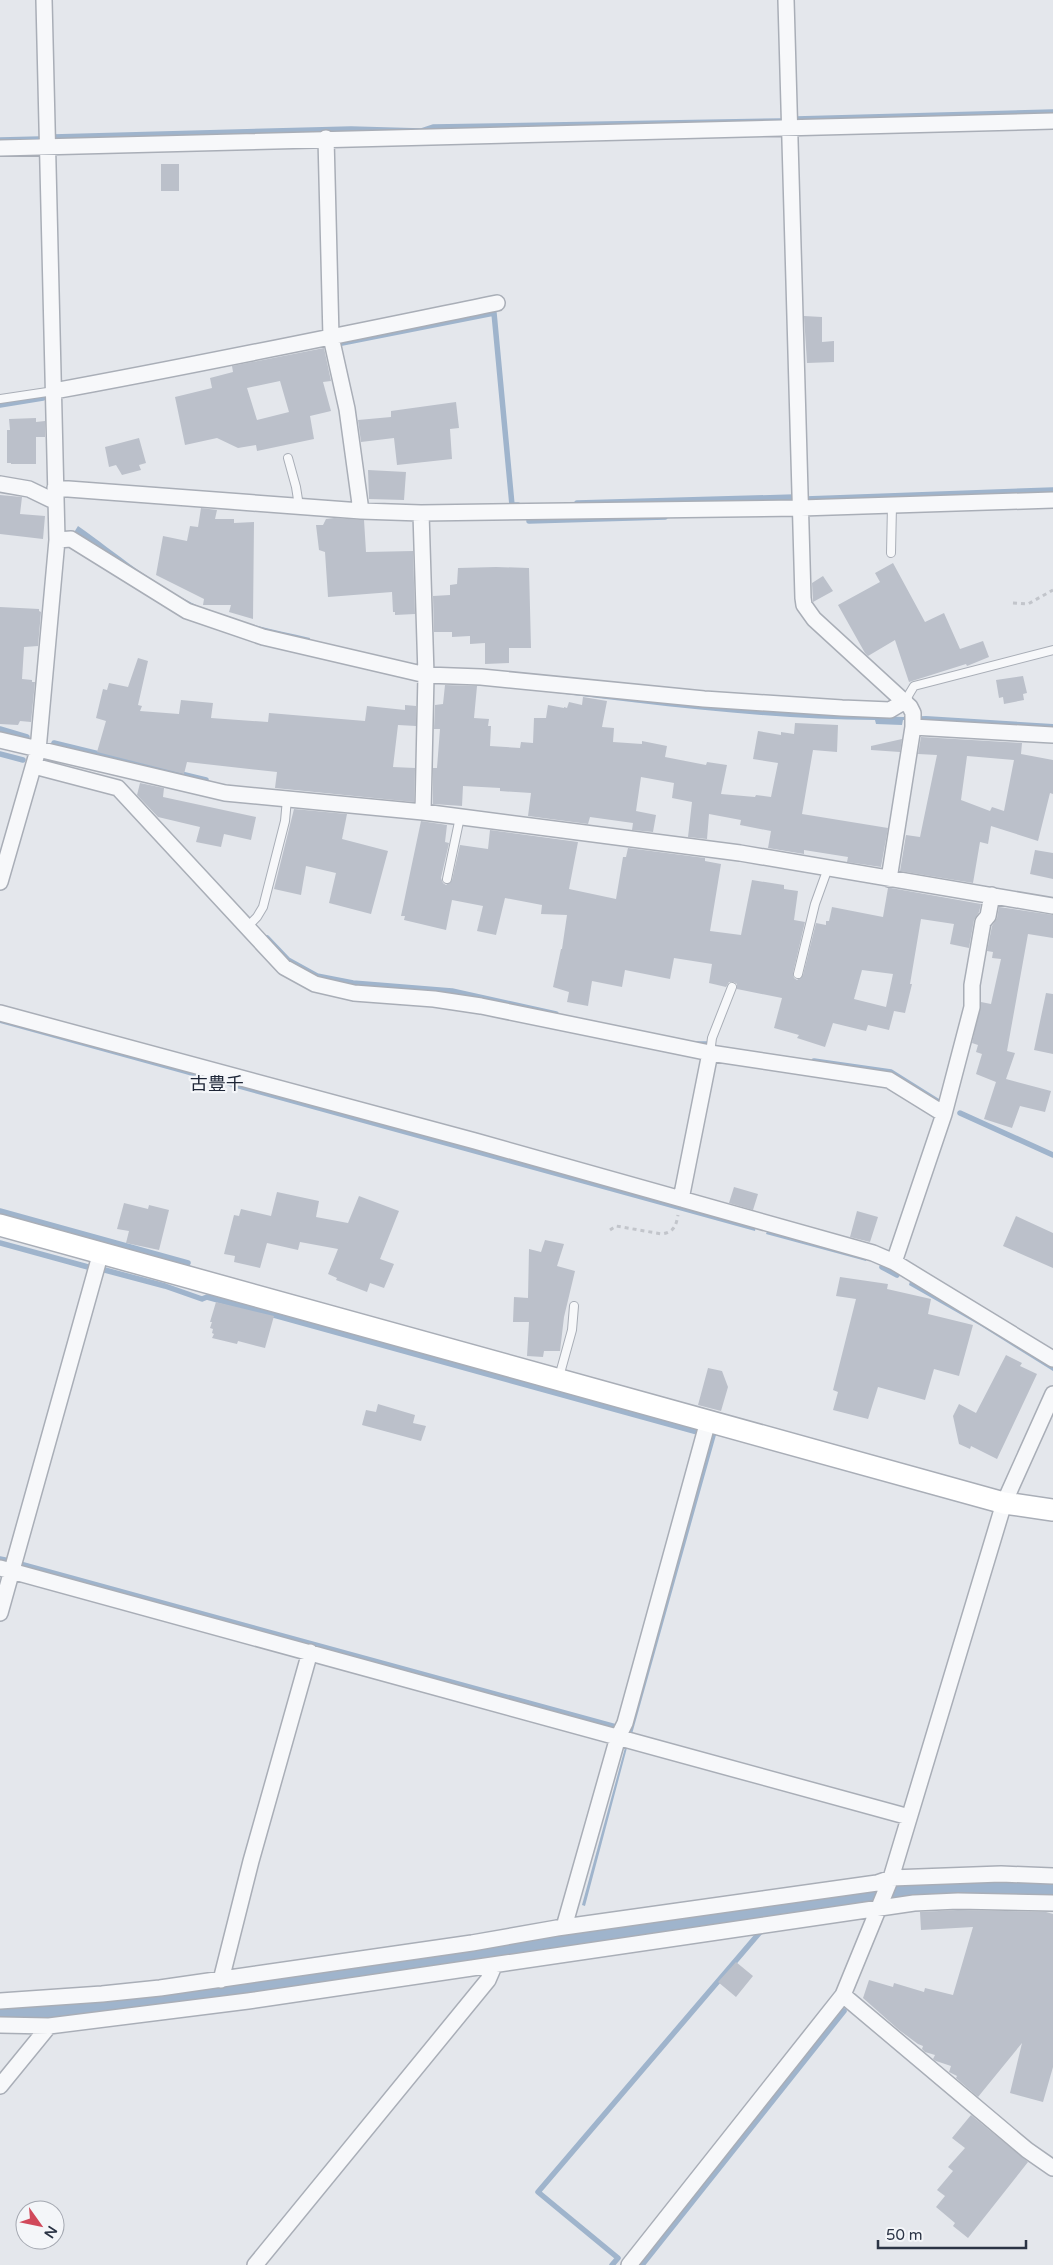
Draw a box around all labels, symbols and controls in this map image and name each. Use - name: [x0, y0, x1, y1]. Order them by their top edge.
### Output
- district label: 古豊千: [190, 1073, 244, 1095]
- north arrow: [15, 2200, 65, 2250]
- scale bar: [878, 2218, 1026, 2250]
- text: N: [40, 2222, 61, 2241]
- text: 50 m: [886, 2226, 923, 2244]

